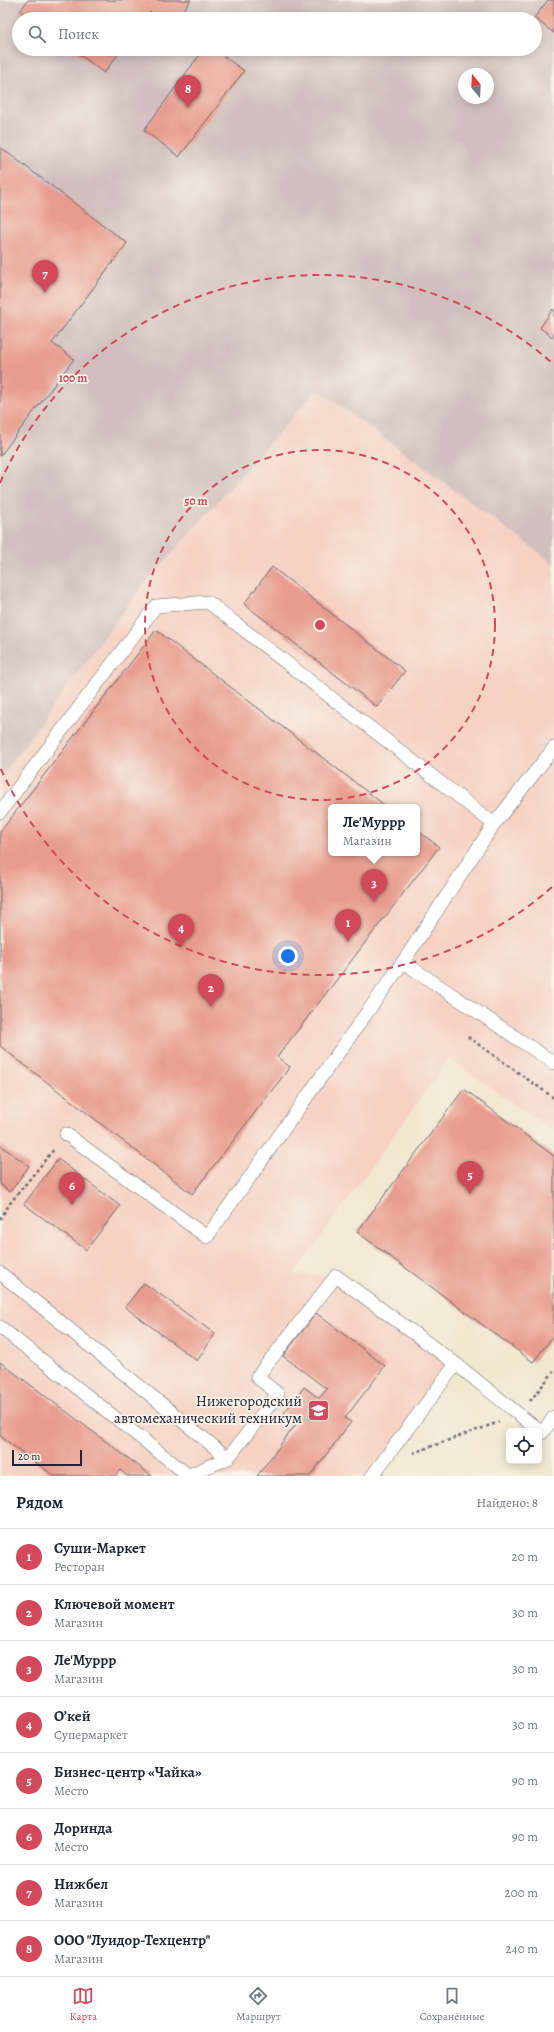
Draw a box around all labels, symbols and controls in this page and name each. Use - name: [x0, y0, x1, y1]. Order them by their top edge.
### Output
- search box: [12, 12, 542, 56]
- icon: search: [26, 23, 48, 45]
- text: Поиск: [58, 24, 99, 44]
- north arrow: [458, 68, 494, 104]
- pin: 8: [175, 75, 201, 108]
- pin: 7: [32, 260, 58, 293]
- text: 100 m: [59, 370, 87, 386]
- text: 50 m: [184, 493, 208, 509]
- centre of rings: [313, 618, 327, 632]
- popup: [328, 804, 420, 856]
- text: Ле'Муррр: [343, 812, 405, 832]
- text: Магазин: [343, 832, 392, 849]
- pin: 3: [361, 869, 387, 902]
- pin: 1: [335, 909, 361, 942]
- pin: 4: [168, 914, 194, 947]
- your location: [278, 946, 298, 966]
- pin: 2: [198, 974, 224, 1007]
- pin: 5: [457, 1161, 483, 1194]
- pin: 6: [59, 1172, 85, 1205]
- place label: Нижегородский автомеханический техникум: [114, 1391, 302, 1428]
- school or university icon: Нижегородский автомеханический техникум: [305, 1397, 331, 1423]
- map controls: [506, 1428, 542, 1464]
- button: locate: [506, 1428, 542, 1464]
- scale bar: [12, 1448, 82, 1467]
- text: 20 m: [18, 1449, 40, 1464]
- text: Рядом: [16, 1491, 63, 1514]
- text: Найдено: 8: [476, 1494, 538, 1511]
- text: Суши-Маркет: [54, 1538, 146, 1558]
- text: 1: [27, 1548, 31, 1565]
- text: 20 m: [512, 1548, 538, 1565]
- text: Ресторан: [54, 1558, 105, 1575]
- text: Ключевой момент: [54, 1594, 175, 1614]
- text: 2: [26, 1604, 32, 1621]
- text: 30 m: [512, 1604, 538, 1621]
- text: Магазин: [54, 1614, 103, 1631]
- text: Ле'Муррр: [54, 1650, 116, 1670]
- text: 3: [26, 1660, 32, 1677]
- text: 30 m: [512, 1660, 538, 1677]
- text: Магазин: [54, 1670, 103, 1687]
- text: О’кей: [54, 1706, 91, 1726]
- text: 4: [26, 1716, 32, 1733]
- text: 30 m: [512, 1716, 538, 1733]
- text: Супермаркет: [54, 1726, 128, 1743]
- text: Бизнес-центр «Чайка»: [54, 1762, 202, 1782]
- text: 5: [26, 1772, 32, 1789]
- text: 90 m: [512, 1772, 538, 1789]
- text: Место: [54, 1782, 89, 1799]
- text: Доринда: [54, 1818, 112, 1838]
- text: 6: [26, 1828, 32, 1845]
- text: 90 m: [512, 1828, 538, 1845]
- text: Место: [54, 1838, 89, 1855]
- text: Нижбел: [54, 1874, 108, 1894]
- text: 7: [26, 1884, 32, 1901]
- text: 200 m: [505, 1884, 538, 1901]
- text: Магазин: [54, 1894, 103, 1911]
- text: ООО "Луидор-Техцентр": [54, 1930, 210, 1950]
- text: 8: [26, 1940, 32, 1957]
- text: 240 m: [506, 1940, 538, 1957]
- text: Магазин: [54, 1950, 103, 1967]
- tab: Карта: [69, 1985, 97, 2024]
- tab: Маршрут: [236, 1985, 281, 2024]
- tab: Сохранённые: [420, 1985, 485, 2024]

